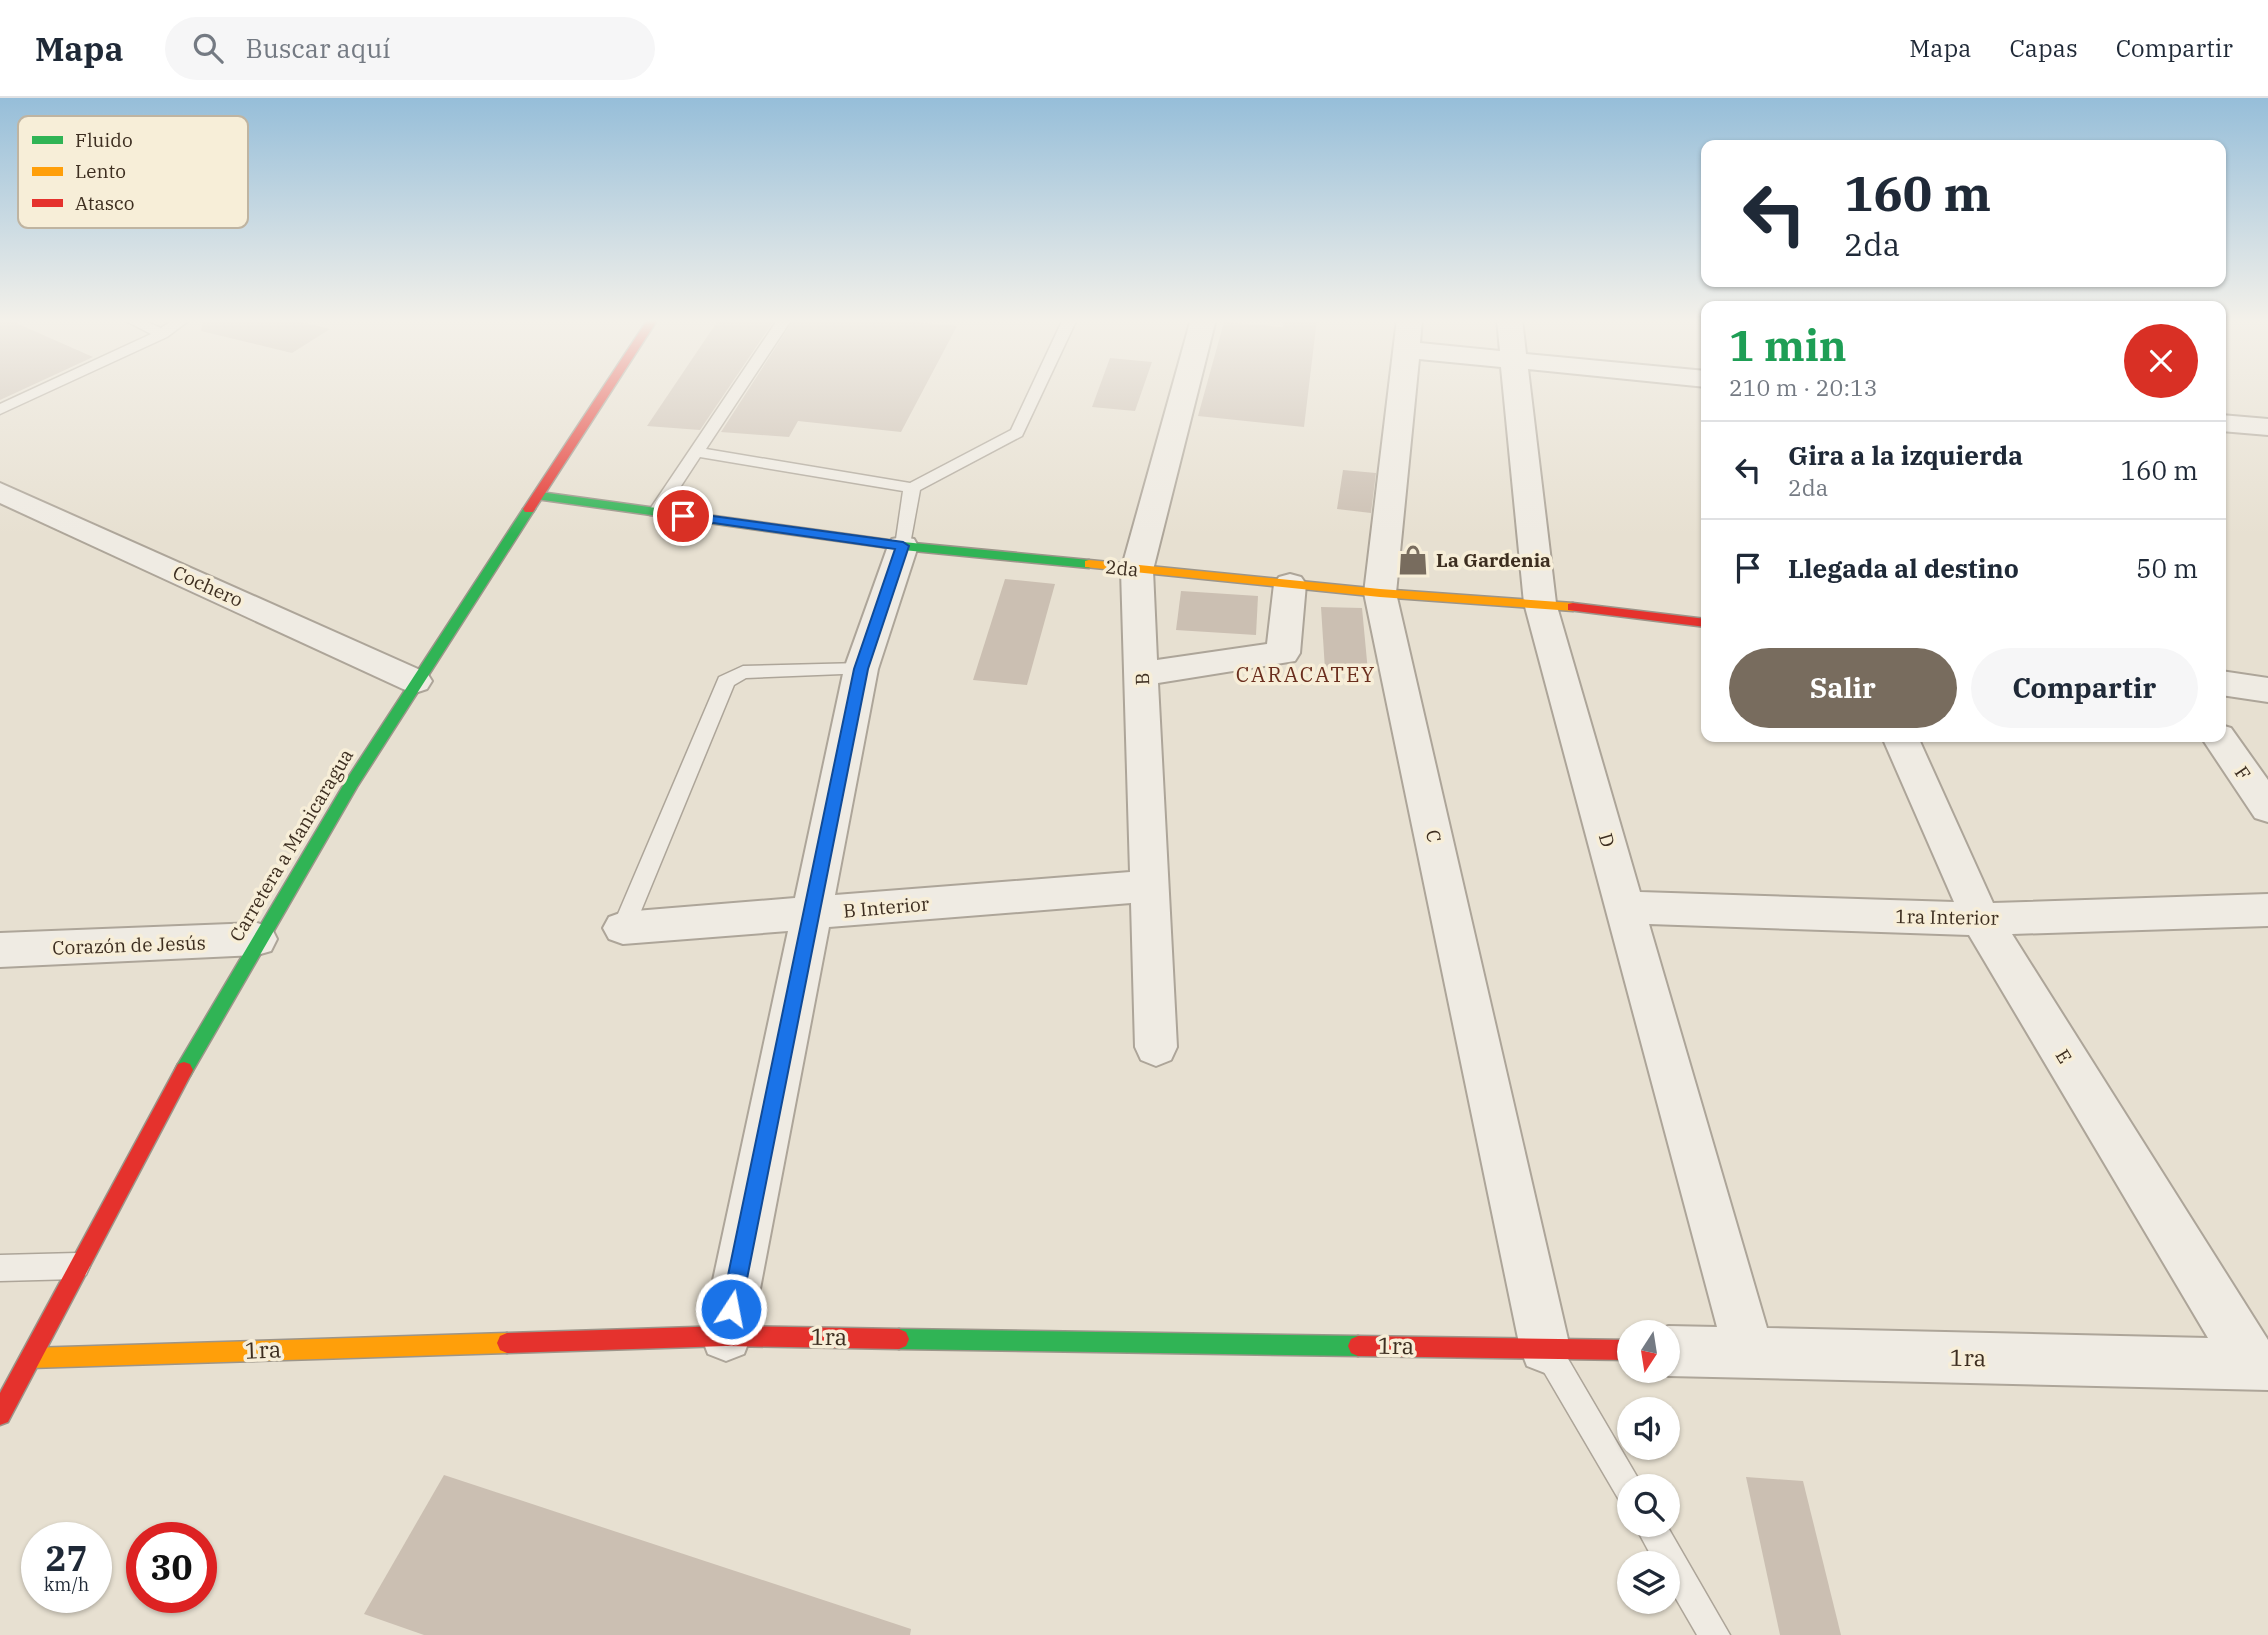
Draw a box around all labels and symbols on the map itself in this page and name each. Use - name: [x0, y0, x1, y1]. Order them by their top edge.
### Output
- legend: [18, 116, 248, 228]
- text: Fluido: [75, 128, 133, 152]
- text: Lento: [75, 159, 126, 183]
- text: Atasco: [75, 191, 134, 215]
- pin: [653, 486, 713, 546]
- shop icon: La Gardenia: [1396, 543, 1430, 577]
- place label: La Gardenia: [1436, 548, 1551, 572]
- street label: 2da: [1104, 554, 1140, 582]
- street label: Cochero: [169, 560, 247, 612]
- district label: CARACATEY: [1236, 660, 1376, 688]
- street label: B: [1130, 672, 1154, 686]
- street label: Carretera a Manicaragua: [224, 744, 358, 946]
- street label: F: [2230, 761, 2256, 785]
- street label: C: [1421, 827, 1447, 845]
- street label: D: [1594, 830, 1620, 850]
- street label: B Interior: [842, 891, 931, 923]
- street label: 1ra Interior: [1895, 904, 2000, 930]
- street label: Corazón de Jesús: [52, 930, 206, 960]
- street label: E: [2051, 1045, 2077, 1067]
- position arrow: [694, 1272, 768, 1346]
- north arrow: [1617, 1320, 1680, 1382]
- street label: 1ra: [810, 1321, 848, 1351]
- street label: 1ra: [1377, 1330, 1415, 1360]
- street label: 1ra: [244, 1333, 282, 1365]
- street label: 1ra: [1949, 1342, 1987, 1372]
- speed limit sign: 30: [126, 1522, 217, 1613]

